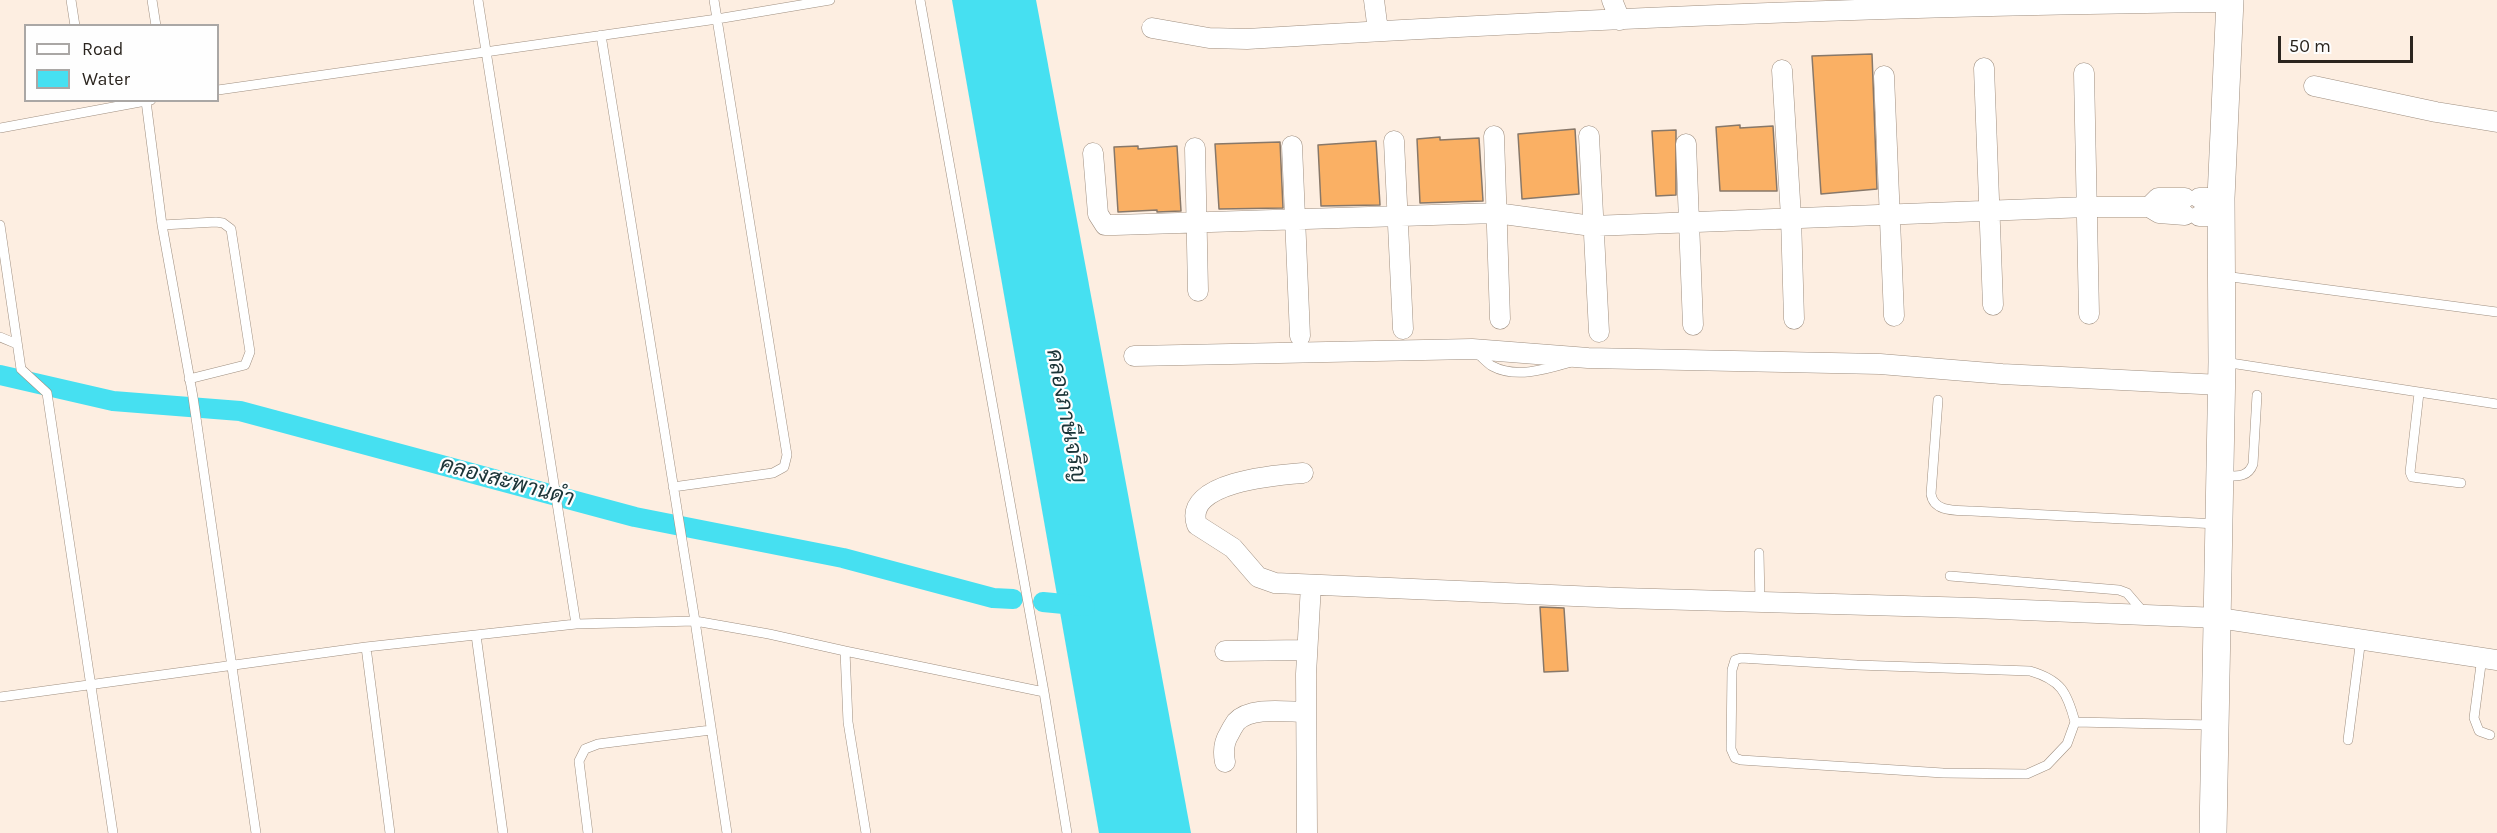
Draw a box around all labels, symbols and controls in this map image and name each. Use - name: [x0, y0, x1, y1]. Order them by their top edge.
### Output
- legend: [24, 24, 219, 102]
- scale bar: [2281, 24, 2416, 62]
- text: 50 m: [2289, 35, 2331, 57]
- text: Road: [82, 38, 123, 60]
- text: Water: [82, 68, 130, 90]
- water label: คลองภาษีเจริญ: [1040, 347, 1092, 485]
- water label: คลองสะพานดำ: [437, 451, 577, 513]

